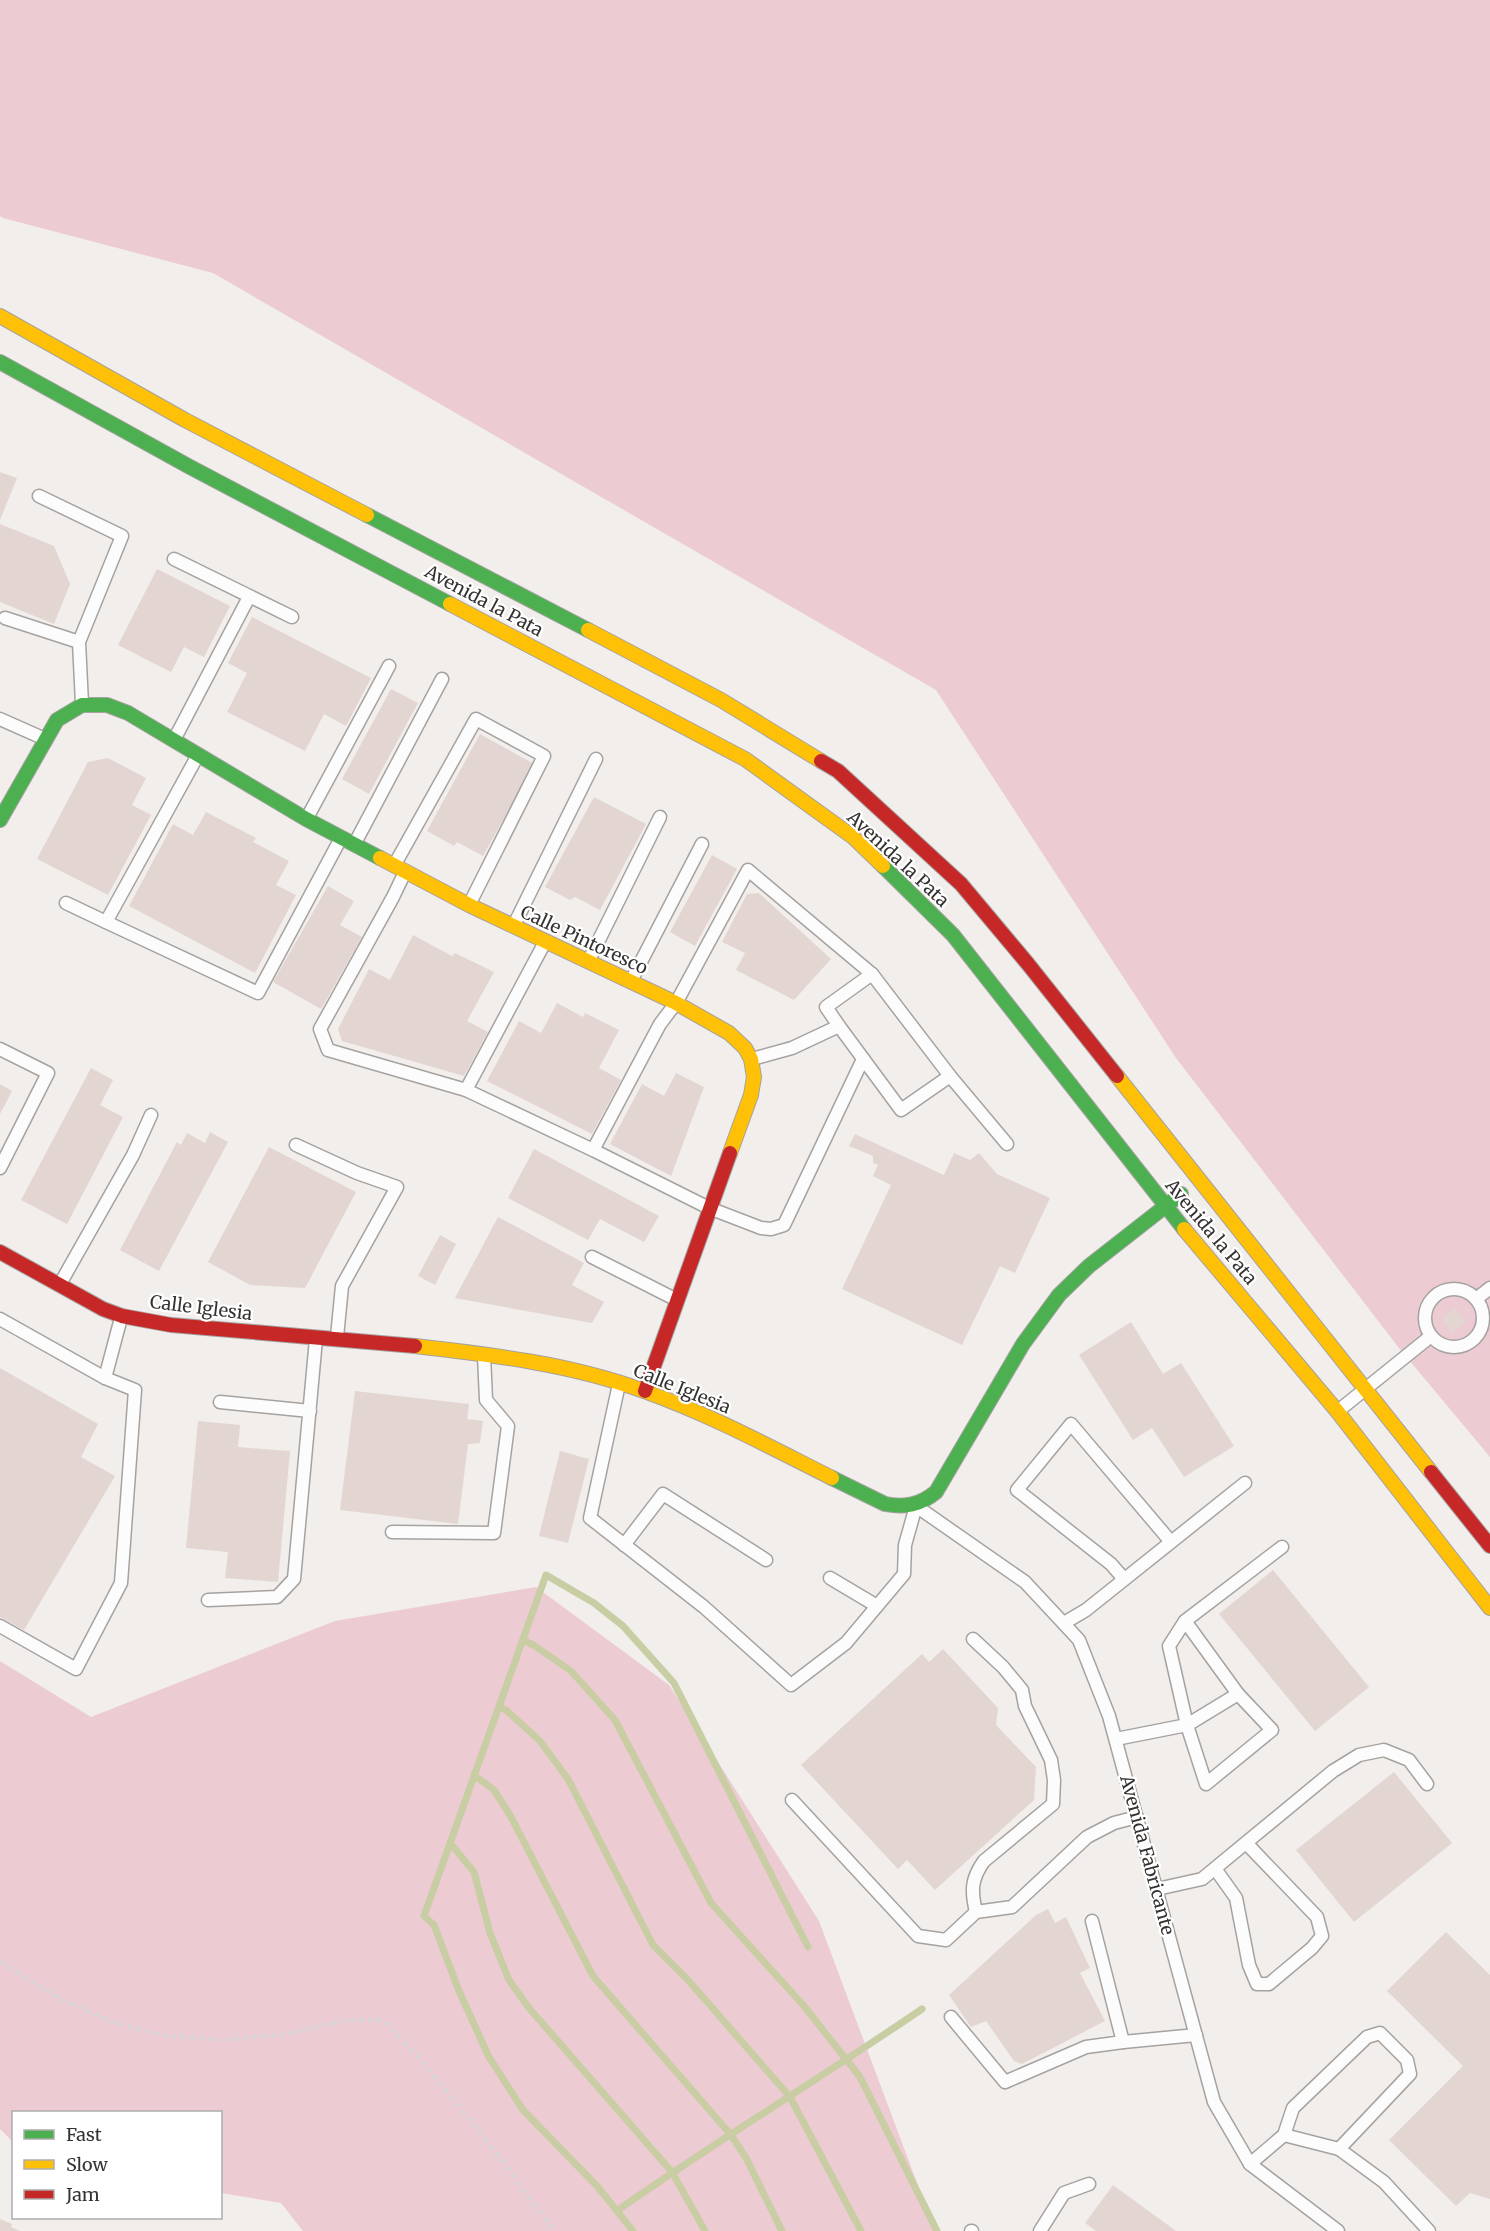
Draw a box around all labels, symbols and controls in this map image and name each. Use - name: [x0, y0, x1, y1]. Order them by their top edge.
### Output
- street label: Avenida la Pata: [420, 559, 548, 642]
- street label: Avenida la Pata: [842, 805, 954, 912]
- street label: Calle Pintoresco: [517, 900, 652, 979]
- street label: Avenida la Pata: [1160, 1173, 1262, 1289]
- street label: Calle Iglesia: [149, 1290, 254, 1325]
- street label: Calle Iglesia: [630, 1359, 734, 1419]
- street label: Avenida Fabricante: [1115, 1772, 1180, 1937]
- legend: [12, 2111, 222, 2219]
- text: Fast: [66, 2123, 102, 2146]
- text: Slow: [66, 2153, 109, 2176]
- text: Jam: [65, 2183, 100, 2206]

